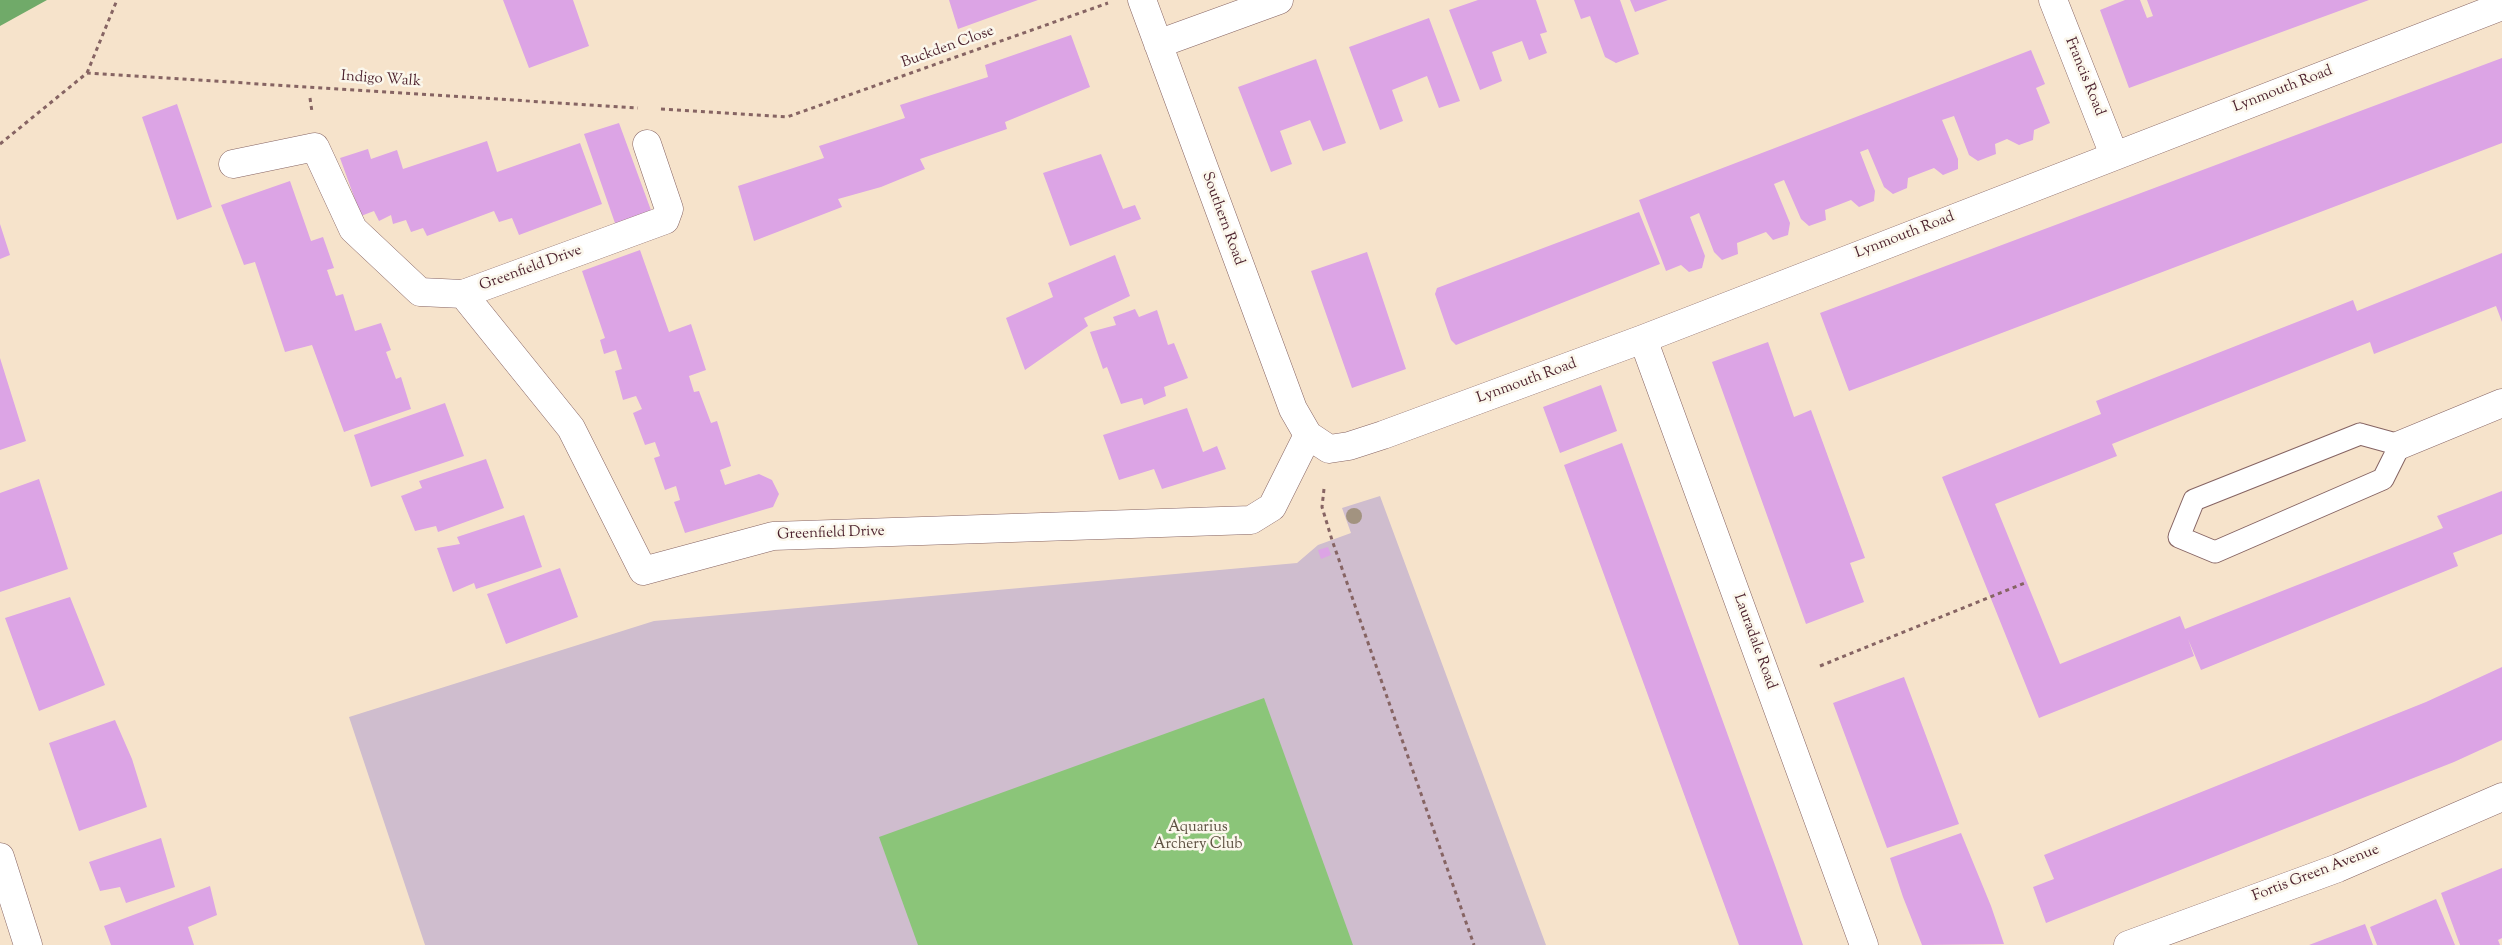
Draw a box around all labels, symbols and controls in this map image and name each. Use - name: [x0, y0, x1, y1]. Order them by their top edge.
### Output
- street label: Buckden Close: [899, 23, 997, 73]
- street label: Francis Road: [2060, 35, 2108, 119]
- street label: Lynmouth Road: [2231, 63, 2335, 117]
- street label: Indigo Walk: [340, 68, 422, 92]
- street label: Southern Road: [1197, 170, 1247, 268]
- street label: Lynmouth Road: [1853, 209, 1957, 263]
- street label: Greenfield Drive: [477, 242, 585, 296]
- street label: Lynmouth Road: [1475, 356, 1579, 408]
- street label: Greenfield Drive: [777, 523, 885, 545]
- street label: Lauradale Road: [1728, 592, 1780, 692]
- park label: Aquarius Archery Club: [1154, 819, 1242, 854]
- street label: Fortis Green Avenue: [2250, 842, 2382, 906]

